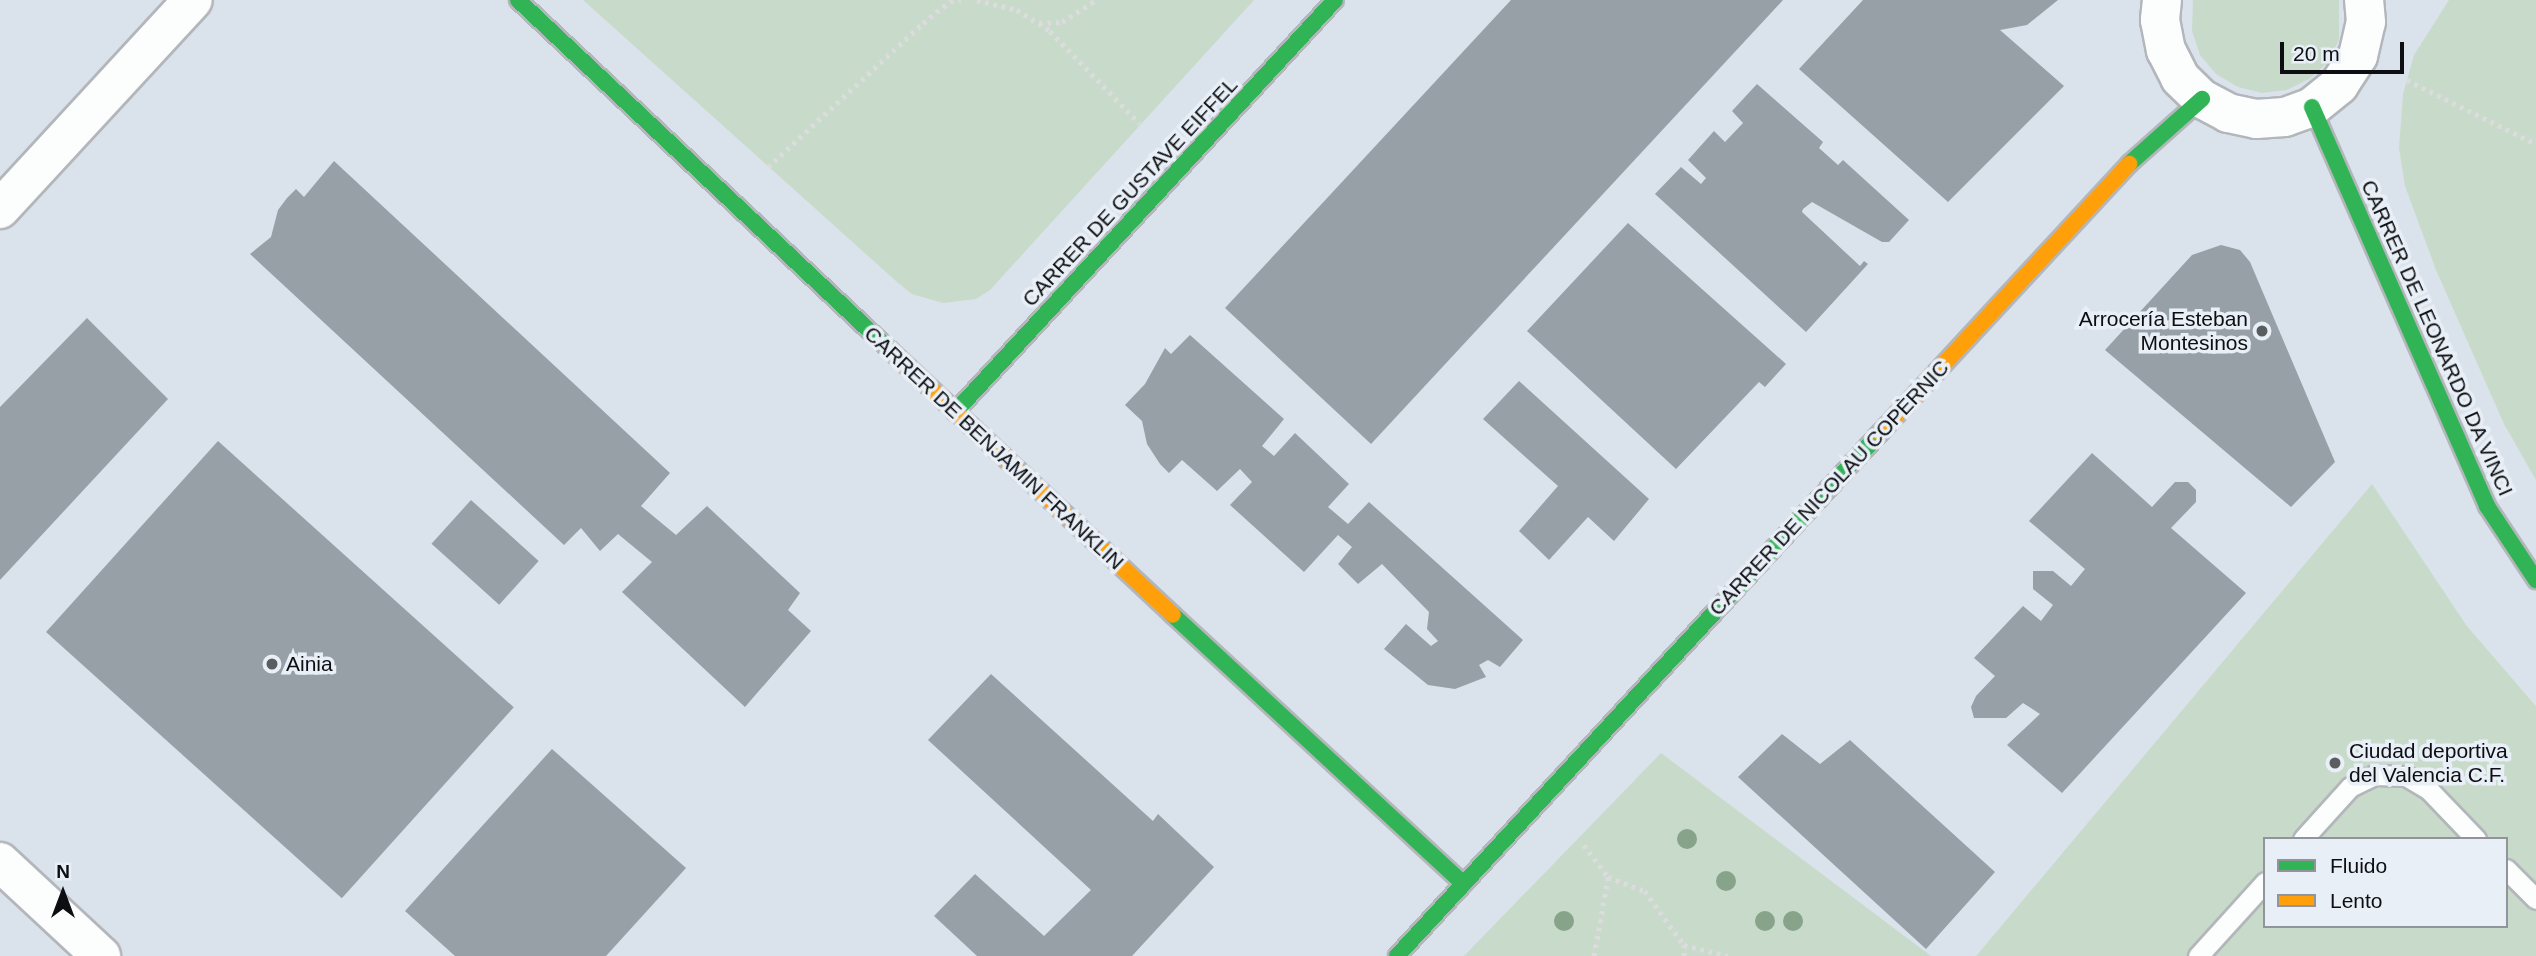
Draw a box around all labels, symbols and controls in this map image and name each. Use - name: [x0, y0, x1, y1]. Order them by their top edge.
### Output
- scale bar: [2284, 28, 2408, 72]
- text: 20 m: [2293, 42, 2340, 65]
- street label: CARRER DE GUSTAVE EIFFEL: [1017, 72, 1243, 312]
- street label: CARRER DE LEONARDO DA VINCI: [2355, 176, 2519, 500]
- place label: Arrocería Esteban Montesinos: [2079, 306, 2248, 356]
- street label: CARRER DE BENJAMIN FRANKLIN: [859, 321, 1129, 575]
- marker: Arrocería Esteban Montesinos: [2254, 323, 2270, 339]
- street label: CARRER DE NICOLAU COPÈRNIC: [1704, 355, 1954, 621]
- place label: Ainia: [286, 651, 333, 677]
- marker: Ainia: [264, 656, 280, 672]
- place label: Ciudad deportiva del Valencia C.F.: [2349, 738, 2508, 788]
- marker: Ciudad deportiva del Valencia C.F.: [2327, 755, 2343, 771]
- legend: [2263, 837, 2508, 928]
- text: Fluido: [2330, 854, 2387, 877]
- north arrow: [28, 858, 98, 928]
- text: N: [56, 861, 70, 882]
- text: Lento: [2330, 889, 2383, 912]

